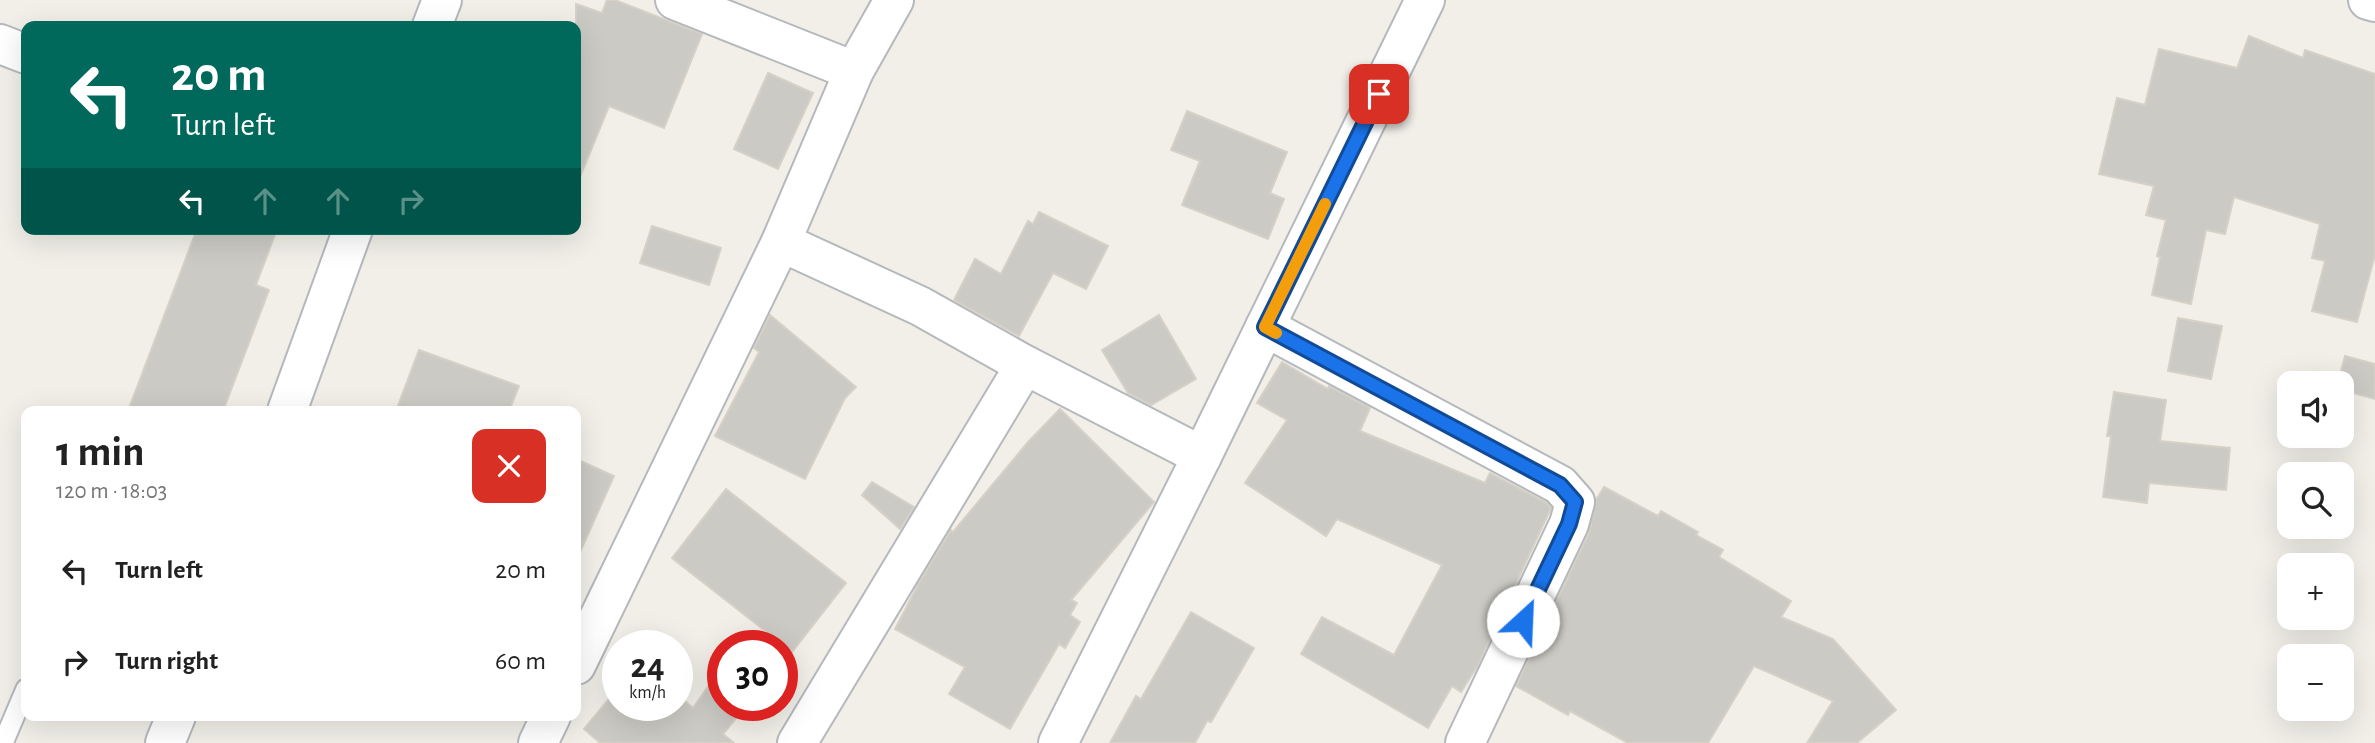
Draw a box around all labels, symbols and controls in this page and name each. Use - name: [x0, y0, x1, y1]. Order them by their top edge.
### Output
- icon: left: [56, 49, 147, 140]
- text: 20 m: [171, 51, 267, 100]
- pin: [1349, 64, 1409, 124]
- icon: arrive: [1360, 75, 1398, 113]
- text: Turn left: [171, 109, 275, 141]
- icon: left: [173, 182, 211, 220]
- icon: ahead: [246, 182, 284, 220]
- icon: ahead: [319, 182, 357, 220]
- icon: right: [392, 182, 430, 220]
- map controls: [2277, 371, 2354, 721]
- button: sound: [2277, 371, 2354, 448]
- button: close: [472, 429, 546, 503]
- text: 1 min: [56, 431, 145, 473]
- button: search: [2277, 462, 2354, 539]
- text: 120 m · 18:03: [56, 480, 167, 503]
- icon: left: [56, 552, 94, 590]
- button: +: [2277, 553, 2354, 630]
- text: Turn left: [115, 557, 203, 583]
- text: 20 m: [495, 557, 546, 583]
- position arrow: [1486, 584, 1560, 658]
- speed limit sign: 30: [707, 630, 798, 721]
- icon: right: [56, 643, 94, 681]
- button: −: [2277, 644, 2354, 721]
- text: Turn right: [115, 648, 218, 674]
- text: 60 m: [495, 648, 546, 674]
- text: 24: [630, 649, 665, 684]
- text: km/h: [629, 684, 666, 702]

